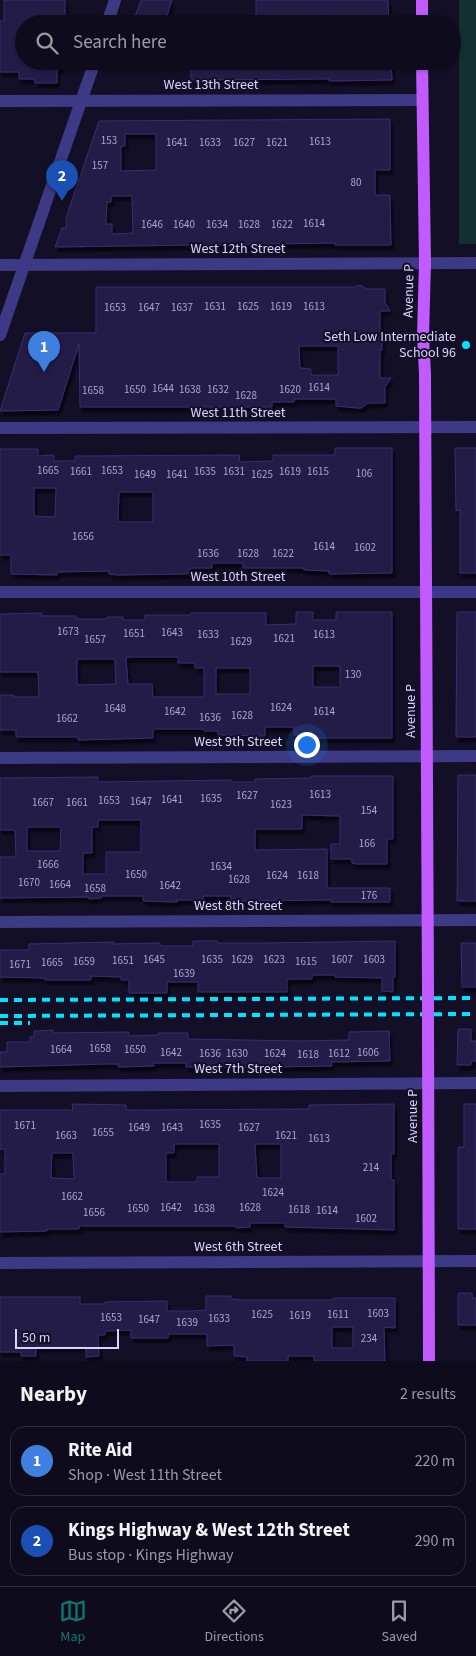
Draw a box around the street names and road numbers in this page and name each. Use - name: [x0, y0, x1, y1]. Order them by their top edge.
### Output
- street label: West 13th Street: [163, 75, 259, 95]
- street label: West 12th Street: [190, 239, 286, 259]
- street label: Avenue P: [399, 264, 419, 318]
- street label: West 11th Street: [190, 403, 286, 423]
- street label: West 10th Street: [190, 567, 286, 587]
- street label: Avenue P: [401, 684, 421, 738]
- street label: West 9th Street: [194, 732, 282, 752]
- street label: West 8th Street: [194, 896, 282, 916]
- street label: West 7th Street: [194, 1059, 282, 1079]
- street label: Avenue P: [403, 1089, 423, 1143]
- street label: West 6th Street: [194, 1237, 282, 1257]

